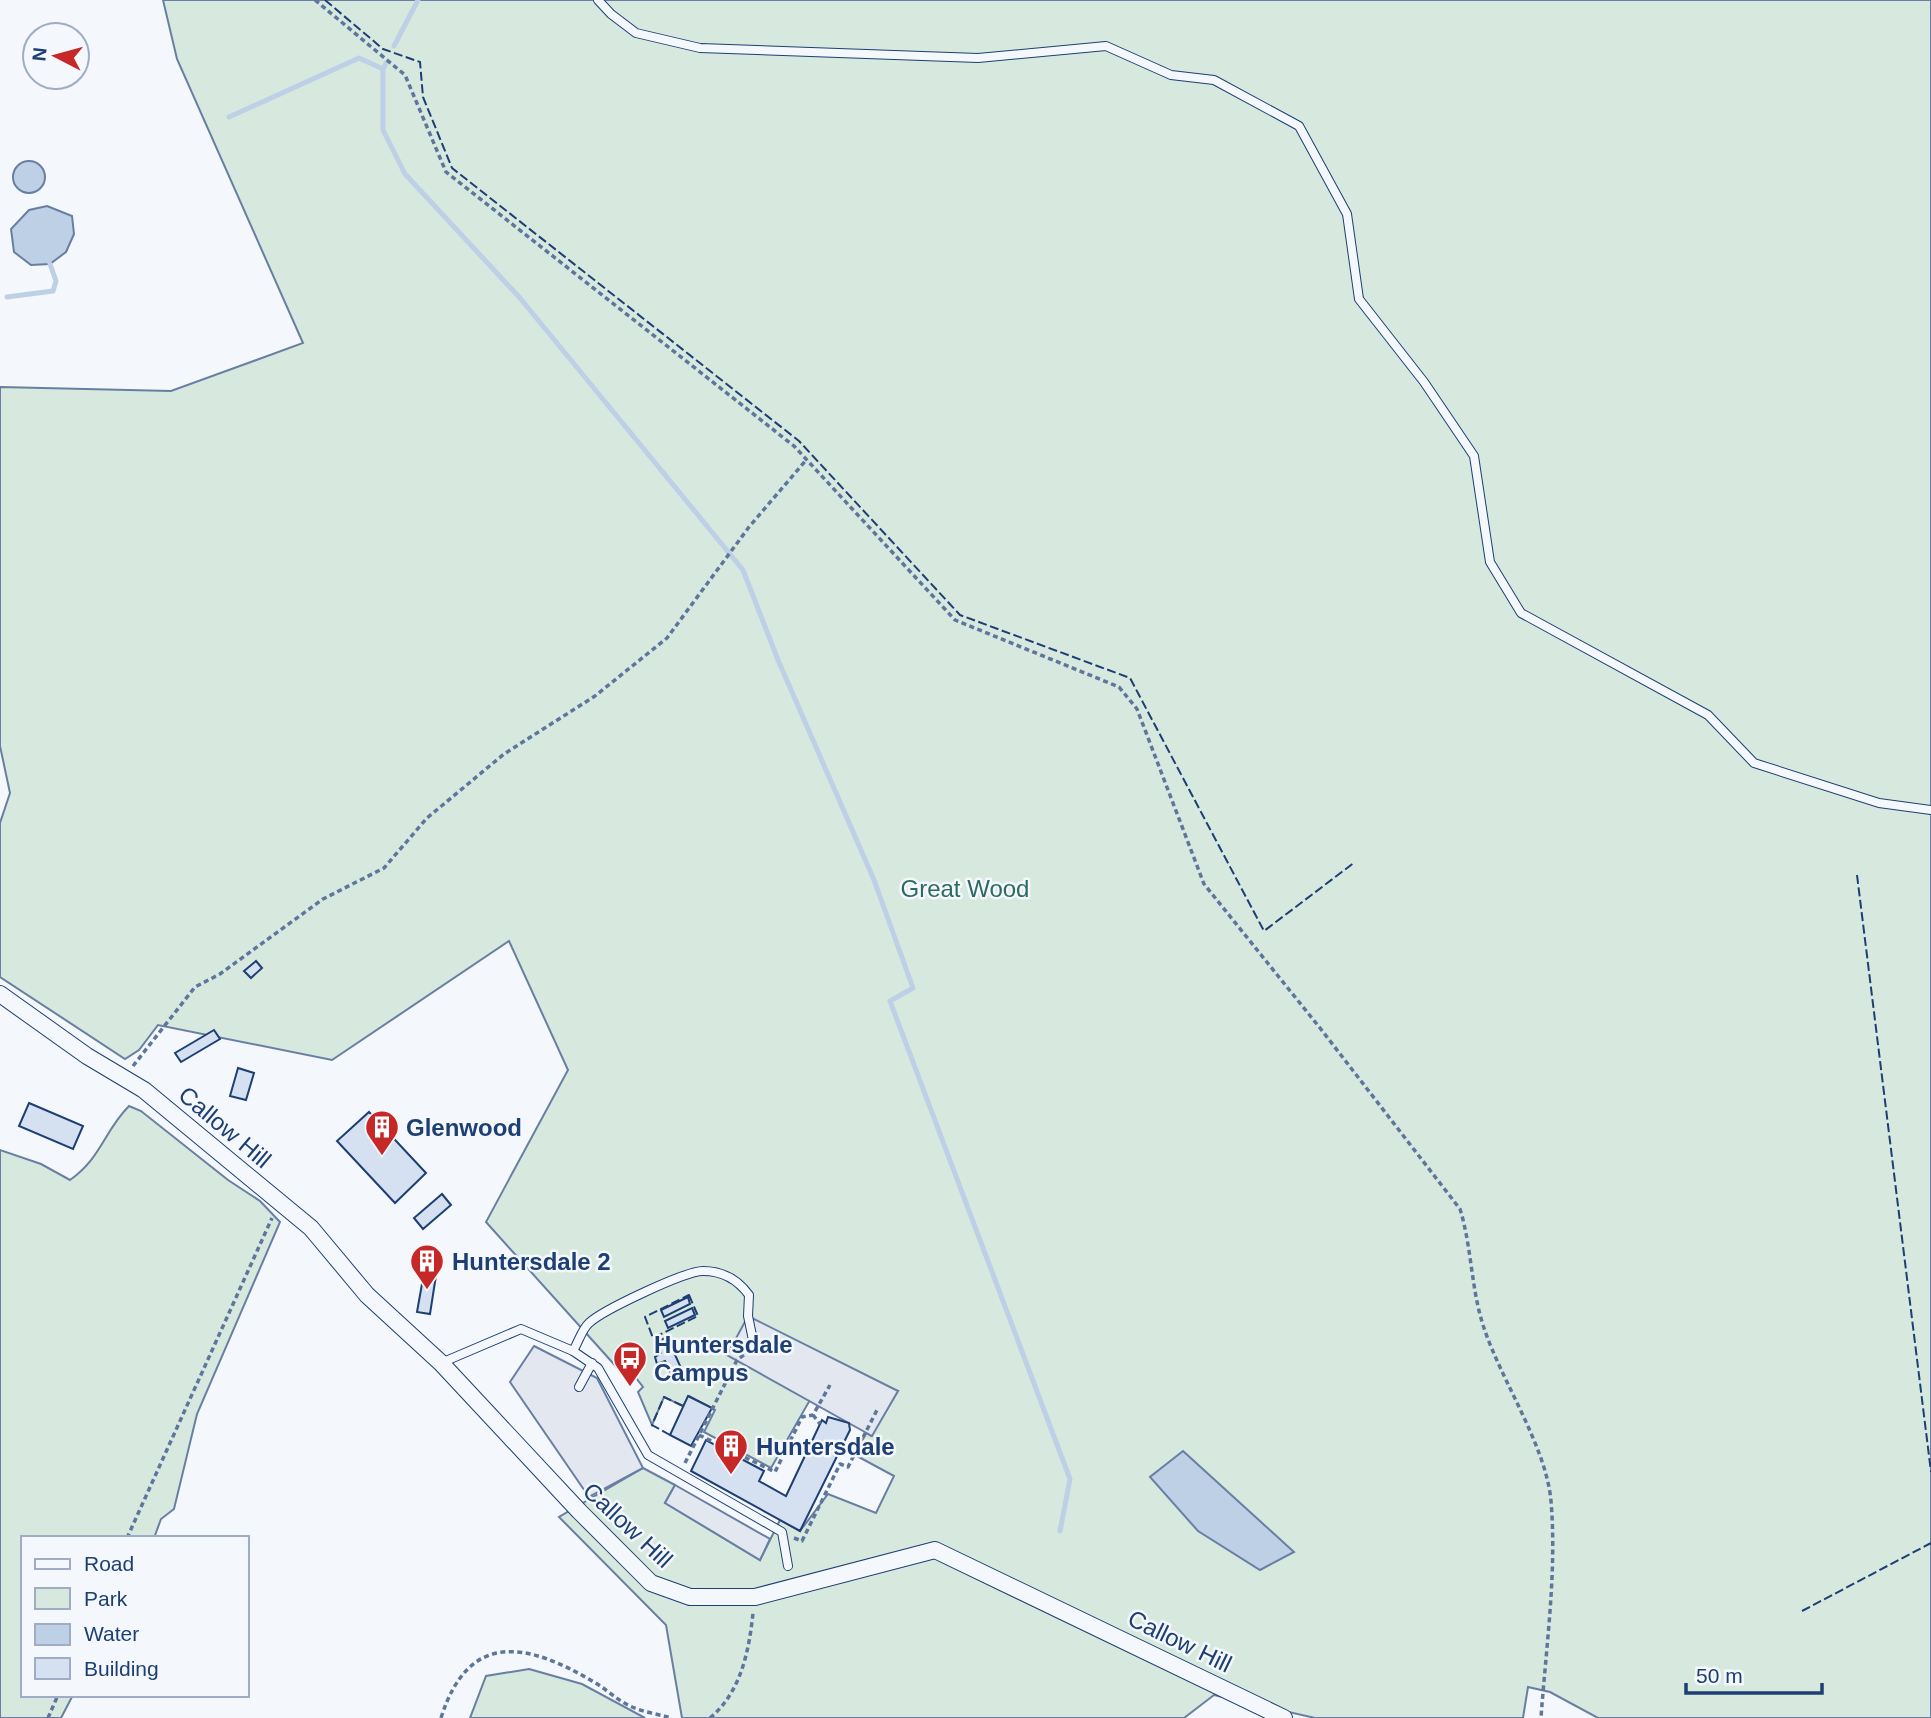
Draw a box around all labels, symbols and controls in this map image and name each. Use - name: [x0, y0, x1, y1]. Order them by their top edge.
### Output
- north arrow: [21, 21, 91, 91]
- text: N: [28, 46, 51, 62]
- park label: Great Wood: [901, 875, 1029, 902]
- street label: Callow Hill: [173, 1081, 277, 1173]
- building icon: Glenwood: [363, 1108, 401, 1157]
- place label: Glenwood: [406, 1114, 522, 1141]
- building icon: Huntersdale 2: [408, 1242, 446, 1291]
- place label: Huntersdale 2: [452, 1248, 611, 1275]
- place label: Huntersdale Campus: [654, 1331, 793, 1386]
- bus stop icon: Huntersdale Campus: [611, 1339, 649, 1388]
- building icon: Huntersdale: [712, 1427, 750, 1476]
- place label: Huntersdale: [756, 1433, 895, 1460]
- street label: Callow Hill: [578, 1477, 678, 1573]
- legend: [21, 1536, 248, 1697]
- text: Road: [84, 1552, 134, 1575]
- text: Park: [84, 1587, 128, 1610]
- street label: Callow Hill: [1124, 1604, 1236, 1678]
- text: Water: [84, 1622, 139, 1645]
- scale bar: [1686, 1652, 1822, 1696]
- text: Building: [84, 1657, 159, 1680]
- text: 50 m: [1696, 1664, 1743, 1687]

